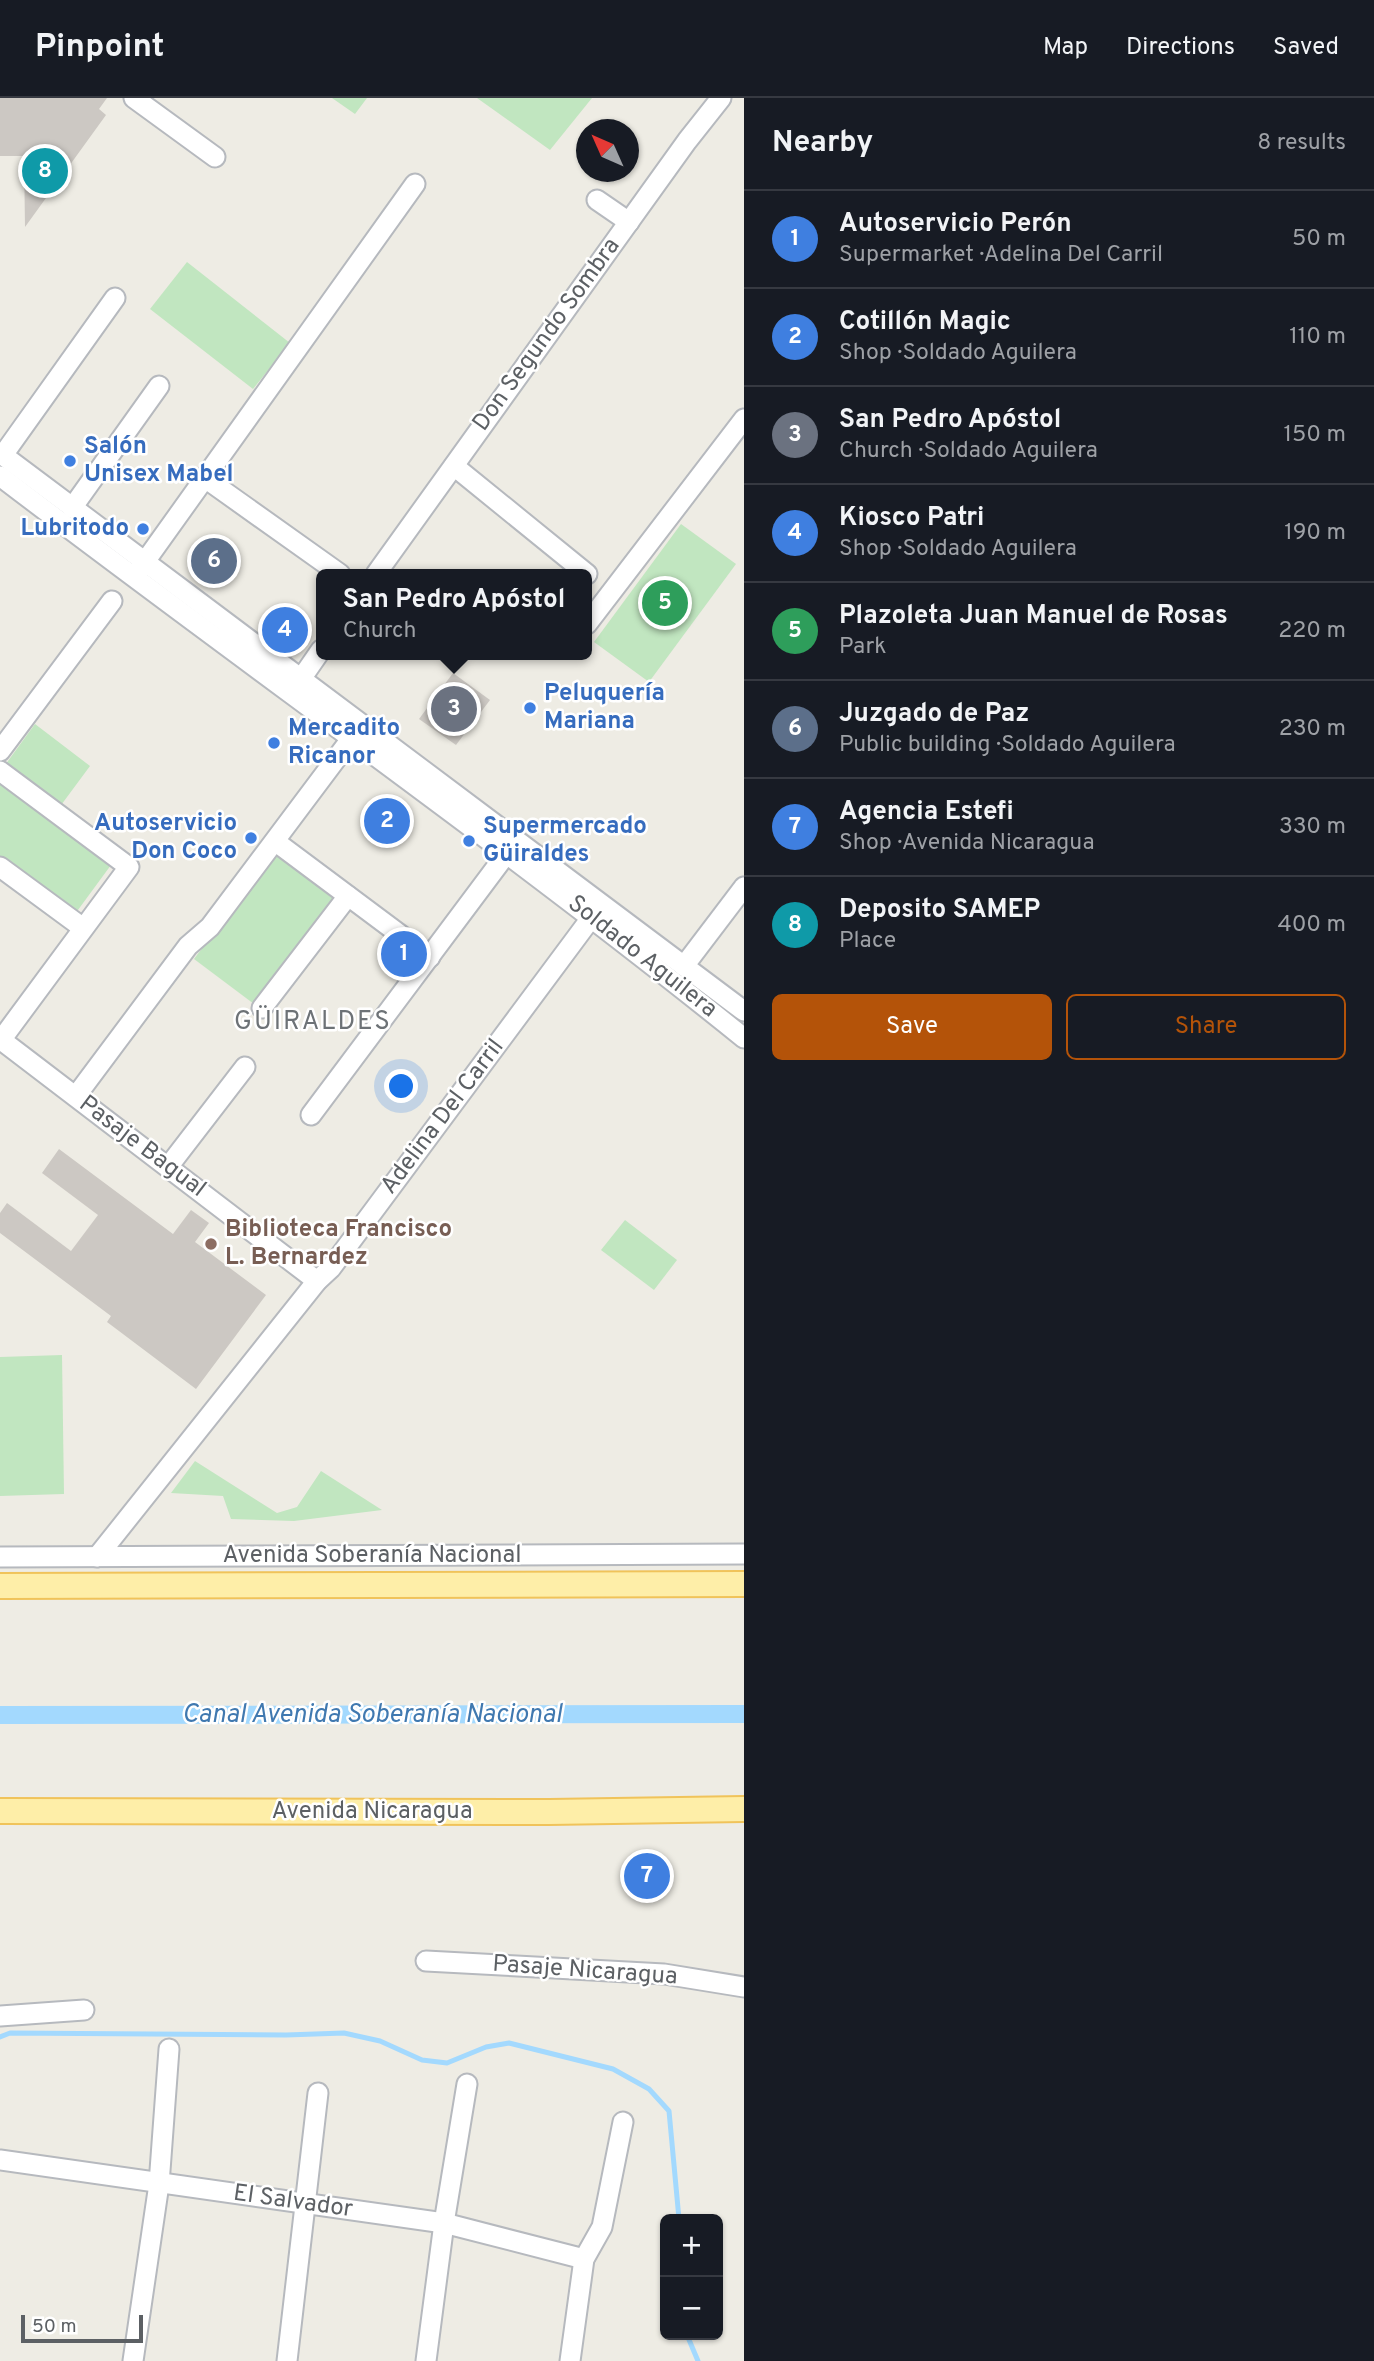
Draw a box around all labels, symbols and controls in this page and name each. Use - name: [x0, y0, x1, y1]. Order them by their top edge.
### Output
- text: Pinpoint: [35, 27, 164, 69]
- text: Map: [1043, 33, 1088, 63]
- text: Directions: [1126, 33, 1235, 63]
- text: Saved: [1273, 33, 1339, 63]
- north arrow: [576, 119, 639, 182]
- text: Nearby: [772, 125, 873, 162]
- text: 8 results: [1257, 129, 1346, 158]
- pin: 8: [22, 145, 68, 197]
- text: Autoservicio Perón: [839, 208, 1072, 241]
- text: 1: [790, 225, 800, 254]
- text: 50 m: [1292, 225, 1346, 254]
- street label: Don Segundo Sombra: [467, 232, 627, 438]
- text: Supermarket · Adelina Del Carril: [839, 241, 1163, 270]
- text: Cotillón Magic: [839, 306, 1011, 339]
- text: 2: [788, 323, 802, 352]
- text: 110 m: [1289, 323, 1346, 352]
- text: Shop · Soldado Aguilera: [839, 339, 1077, 368]
- text: San Pedro Apóstol: [839, 404, 1061, 437]
- text: 3: [788, 421, 802, 450]
- text: 150 m: [1284, 421, 1346, 450]
- place label: Salón Unisex Mabel: [84, 432, 234, 490]
- text: Church · Soldado Aguilera: [839, 437, 1098, 466]
- marker: Salón Unisex Mabel: [62, 453, 78, 469]
- text: Kiosco Patri: [839, 502, 984, 535]
- place label: Lubritodo: [20, 514, 129, 544]
- text: 4: [788, 519, 802, 548]
- text: 190 m: [1284, 519, 1346, 548]
- marker: Lubritodo: [135, 521, 151, 537]
- pin: 6: [191, 535, 237, 587]
- text: Shop · Soldado Aguilera: [839, 535, 1077, 564]
- popup: [316, 569, 592, 660]
- pin: 5: [642, 577, 688, 629]
- text: San Pedro Apóstol: [343, 584, 565, 617]
- text: Plazoleta Juan Manuel de Rosas: [839, 600, 1228, 633]
- pin: 4: [262, 604, 308, 656]
- text: Church: [343, 617, 417, 646]
- text: 5: [788, 617, 802, 646]
- text: 220 m: [1278, 617, 1346, 646]
- text: Park: [839, 633, 886, 662]
- place label: Peluquería Mariana: [544, 679, 665, 737]
- pin: 3: [431, 683, 477, 735]
- text: Juzgado de Paz: [839, 698, 1029, 731]
- marker: Peluquería Mariana: [522, 700, 538, 716]
- place label: Mercadito Ricanor: [288, 714, 400, 772]
- text: 6: [788, 715, 802, 744]
- text: 230 m: [1279, 715, 1346, 744]
- text: Public building · Soldado Aguilera: [839, 731, 1176, 760]
- marker: Mercadito Ricanor: [266, 735, 282, 751]
- pin: 2: [364, 795, 410, 847]
- text: Agencia Estefi: [839, 796, 1014, 829]
- place label: Autoservicio Don Coco: [94, 809, 237, 867]
- place label: Supermercado Güiraldes: [483, 812, 647, 870]
- text: 7: [789, 813, 801, 842]
- text: 330 m: [1279, 813, 1346, 842]
- text: Shop · Avenida Nicaragua: [839, 829, 1095, 858]
- marker: Autoservicio Don Coco: [243, 830, 259, 846]
- marker: Supermercado Güiraldes: [461, 833, 477, 849]
- street label: Soldado Aguilera: [561, 889, 723, 1025]
- text: Deposito SAMEP: [839, 894, 1040, 927]
- text: 8: [788, 911, 802, 940]
- text: 400 m: [1277, 911, 1346, 940]
- text: Place: [839, 927, 896, 956]
- pin: 1: [381, 928, 427, 980]
- button: Save: [772, 994, 1052, 1060]
- button: Share: [1066, 994, 1346, 1060]
- district label: GÜIRALDES: [234, 1005, 392, 1039]
- street label: Adelina Del Carril: [375, 1033, 511, 1201]
- your location: [384, 1069, 418, 1103]
- street label: Pasaje Bagual: [73, 1089, 211, 1205]
- place label: Biblioteca Francisco L. Bernardez: [225, 1215, 452, 1273]
- marker: Biblioteca Francisco L. Bernardez: [203, 1236, 219, 1252]
- street label: Avenida Soberanía Nacional: [223, 1541, 521, 1571]
- water label: Canal Avenida Soberanía Nacional: [182, 1699, 563, 1732]
- street label: Avenida Nicaragua: [271, 1797, 473, 1827]
- pin: 7: [624, 1850, 670, 1902]
- street label: Pasaje Nicaragua: [491, 1950, 679, 1992]
- street label: El Salvador: [231, 2179, 355, 2225]
- map controls: [660, 2214, 723, 2340]
- button: +: [660, 2214, 723, 2277]
- button: −: [660, 2277, 723, 2340]
- scale bar: [21, 2312, 144, 2344]
- text: 50 m: [32, 2315, 77, 2339]

